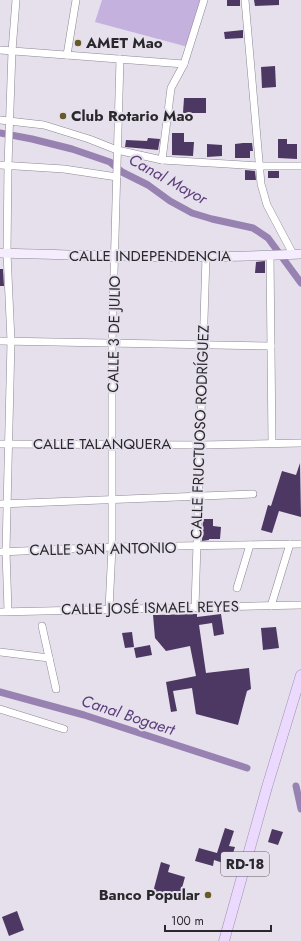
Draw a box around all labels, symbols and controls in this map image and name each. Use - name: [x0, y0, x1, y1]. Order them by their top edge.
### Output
- place label: AMET Mao: [85, 32, 163, 54]
- marker: AMET Mao: [73, 38, 83, 48]
- place label: Club Rotario Mao: [71, 105, 193, 127]
- marker: Club Rotario Mao: [58, 111, 68, 121]
- water label: Canal Mayor: [125, 148, 213, 211]
- street label: CALLE INDEPENDENCIA: [69, 245, 231, 267]
- street label: CALLE 3 DE JULIO: [102, 275, 126, 393]
- street label: CALLE FRUCTUOSO RODRÍGUEZ: [185, 325, 215, 539]
- street label: CALLE TALANQUERA: [33, 433, 171, 455]
- street label: CALLE SAN ANTONIO: [29, 537, 177, 561]
- street label: CALLE JOSÉ ISMAEL REYES: [61, 595, 239, 621]
- water label: Canal Bogaert: [78, 689, 179, 741]
- road number: RD-18: [221, 852, 269, 876]
- place label: Banco Popular: [99, 884, 201, 906]
- marker: Banco Popular: [203, 890, 213, 900]
- scale bar: [165, 907, 271, 933]
- text: 100 m: [171, 912, 204, 930]

